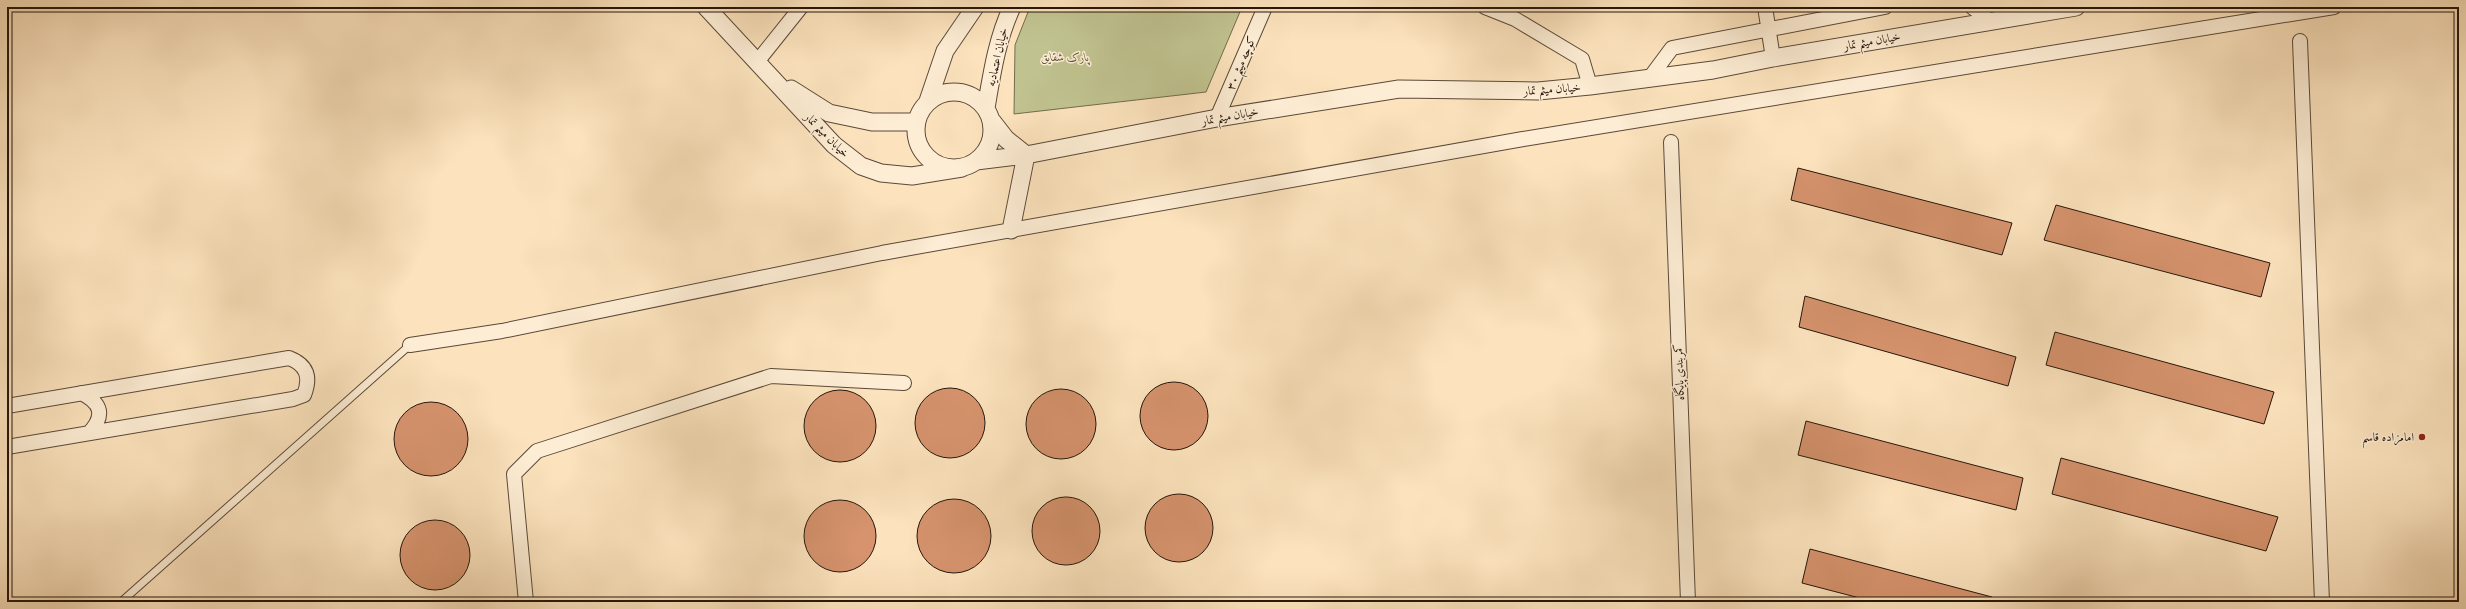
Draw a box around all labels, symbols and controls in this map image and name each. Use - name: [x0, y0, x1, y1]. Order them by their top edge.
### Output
- street label: خیابان اعتمادیه: [982, 26, 1013, 88]
- street label: خیابان میثم تمار: [1841, 28, 1903, 58]
- street label: کوچه میثم ۳۰: [1222, 33, 1263, 94]
- park label: پارک شقایق: [1041, 49, 1091, 67]
- street label: خیابان میثم تمار: [1522, 79, 1582, 103]
- street label: خیابان میثم تمار: [1199, 103, 1261, 133]
- street label: خیابان میثم تمار: [797, 108, 853, 164]
- street label: کمربندی پایگاه: [1670, 343, 1690, 401]
- place label: امامزاده قاسم: [2362, 429, 2414, 449]
- marker: امامزاده قاسم: [2417, 432, 2427, 442]

